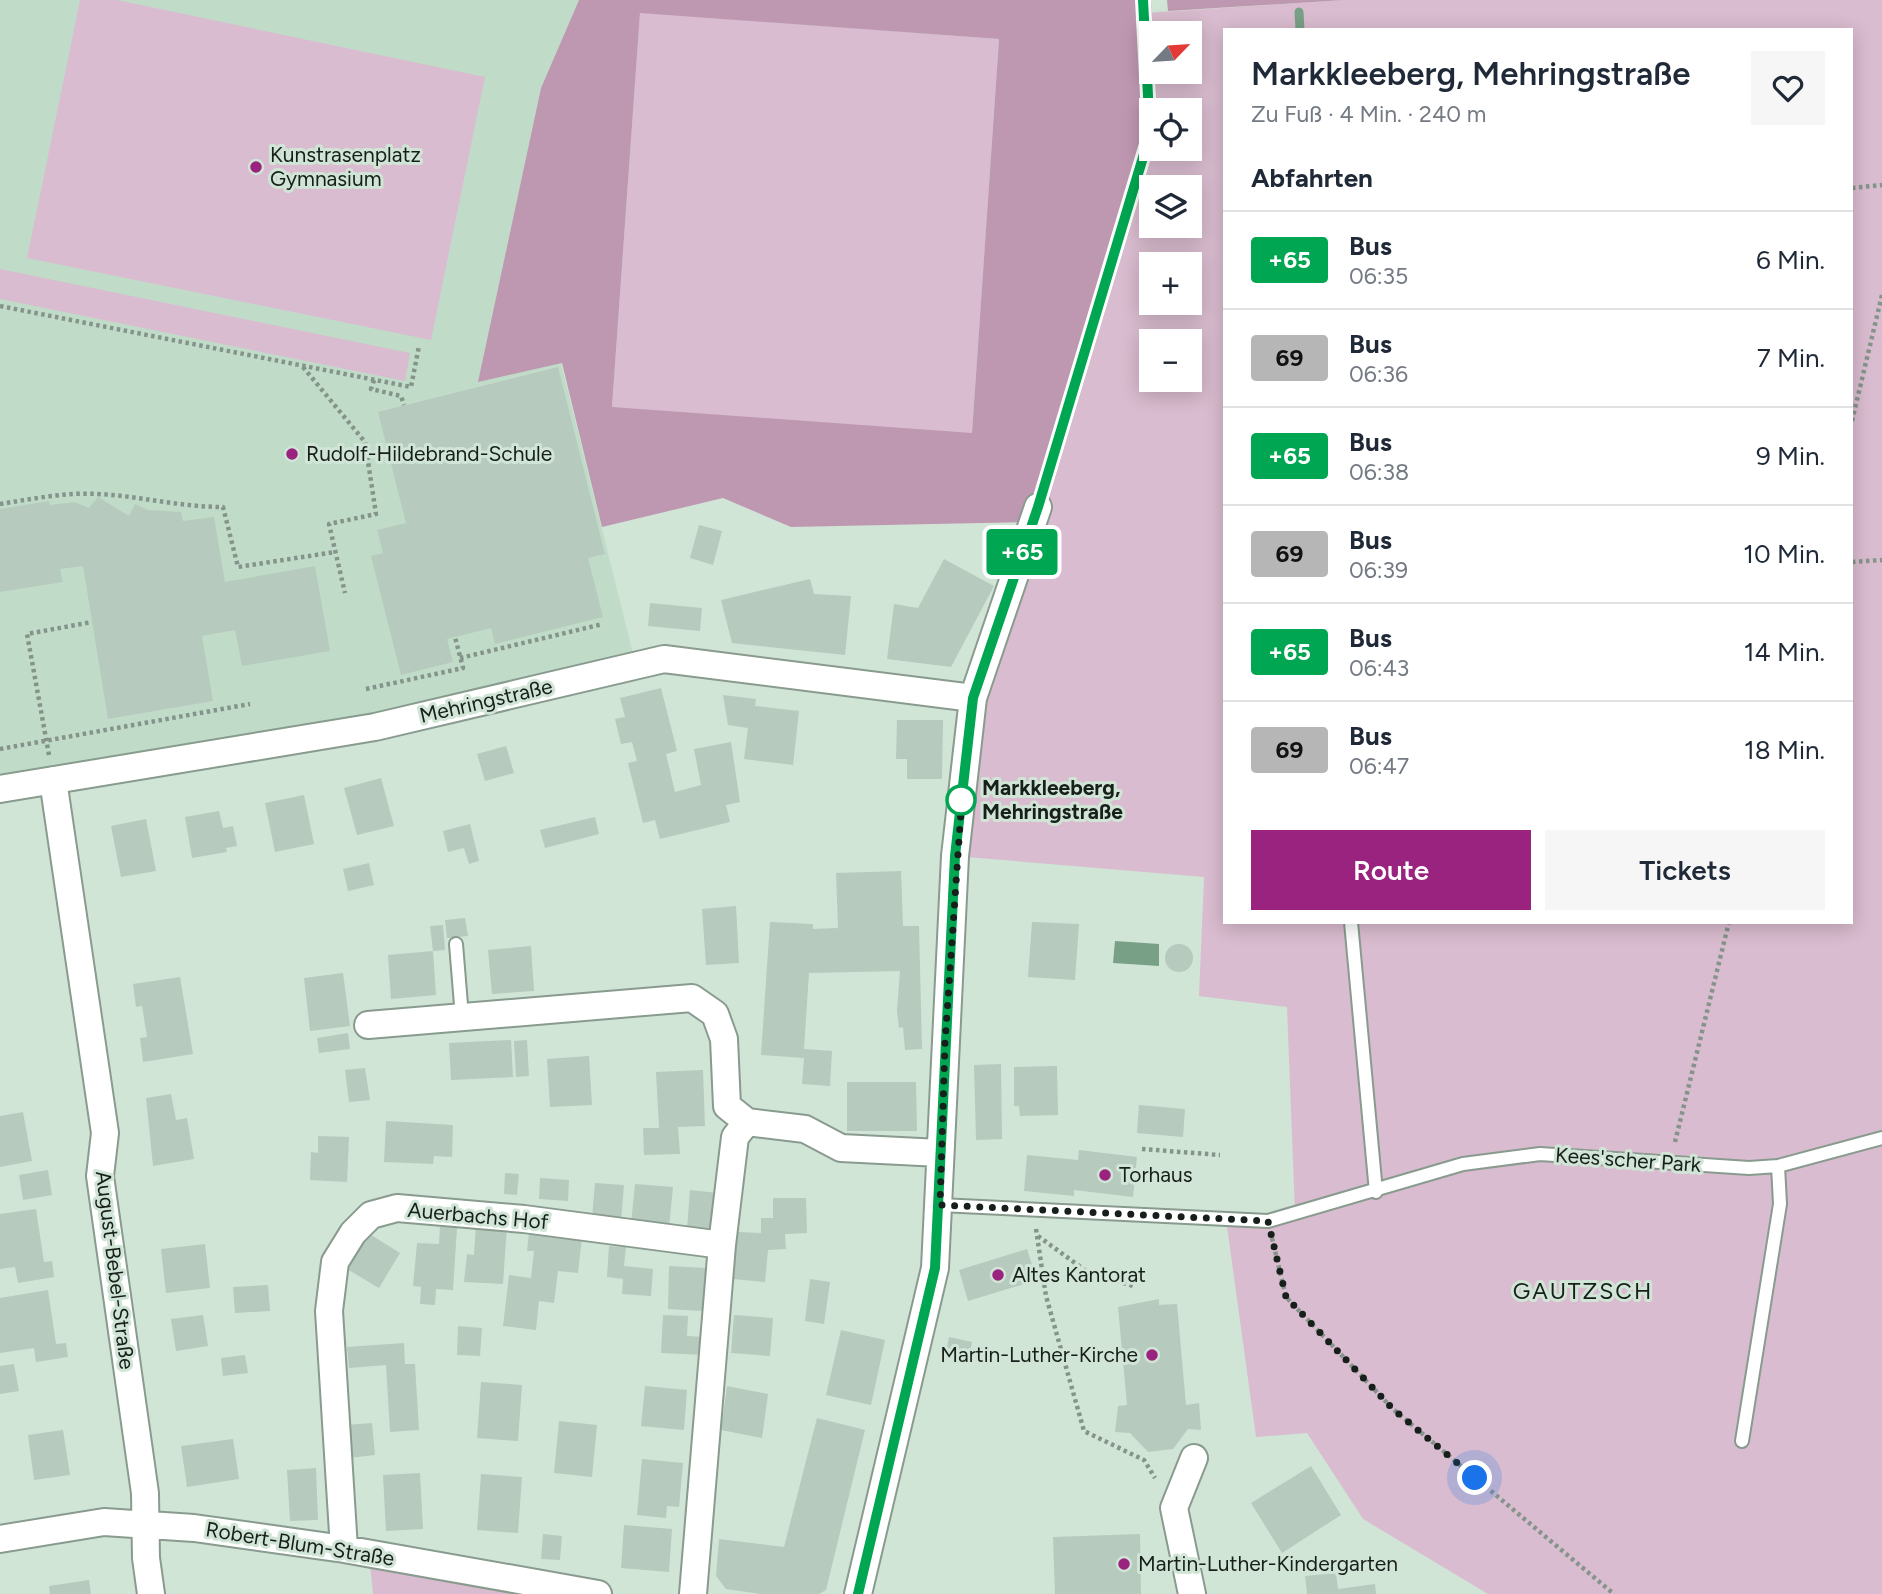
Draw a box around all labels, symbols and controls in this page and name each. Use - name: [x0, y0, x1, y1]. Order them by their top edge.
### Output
- north arrow: [1139, 21, 1202, 84]
- map controls: [1139, 21, 1202, 392]
- button: heart: [1751, 51, 1825, 125]
- text: Markkleeberg, Mehringstraße: [1251, 54, 1690, 93]
- button: locate: [1139, 98, 1202, 161]
- text: Zu Fuß · 4 Min. · 240 m: [1251, 100, 1486, 128]
- place label: Kunstrasenplatz Gymnasium: [270, 142, 421, 191]
- marker: Kunstrasenplatz Gymnasium: [248, 159, 264, 175]
- text: Abfahrten: [1251, 162, 1373, 194]
- button: layers: [1139, 175, 1202, 238]
- text: Bus: [1349, 230, 1392, 262]
- text: 6 Min.: [1756, 244, 1825, 276]
- text: +65: [1268, 245, 1311, 274]
- button: +: [1139, 252, 1202, 315]
- text: 06:35: [1349, 262, 1408, 290]
- text: Bus: [1349, 328, 1392, 360]
- button: −: [1139, 329, 1202, 392]
- text: 7 Min.: [1757, 342, 1825, 374]
- text: 69: [1276, 343, 1303, 372]
- text: 06:36: [1349, 360, 1408, 388]
- text: Bus: [1349, 426, 1392, 458]
- text: 9 Min.: [1756, 440, 1825, 472]
- place label: Rudolf-Hildebrand-Schule: [306, 441, 552, 466]
- text: +65: [1268, 441, 1311, 470]
- marker: Rudolf-Hildebrand-Schule: [284, 446, 300, 462]
- text: 06:38: [1349, 458, 1409, 486]
- text: Bus: [1349, 524, 1392, 556]
- line badge: +65: [982, 529, 1062, 575]
- text: +65: [1000, 537, 1044, 566]
- text: 10 Min.: [1743, 538, 1825, 570]
- text: 69: [1276, 539, 1303, 568]
- text: 06:39: [1349, 556, 1408, 584]
- text: Bus: [1349, 622, 1392, 654]
- text: 14 Min.: [1744, 636, 1825, 668]
- text: +65: [1268, 637, 1311, 666]
- text: 06:43: [1349, 654, 1409, 682]
- street label: Mehringstraße: [417, 673, 555, 728]
- text: Bus: [1349, 720, 1392, 752]
- text: 18 Min.: [1744, 734, 1825, 766]
- text: 69: [1276, 735, 1303, 764]
- text: 06:47: [1349, 752, 1409, 780]
- place label: Markkleeberg, Mehringstraße: [982, 775, 1123, 824]
- marker: Markkleeberg, Mehringstraße: [946, 785, 976, 815]
- button: Route: [1251, 830, 1531, 910]
- button: Tickets: [1545, 830, 1825, 910]
- street label: Kees'scher Park: [1554, 1142, 1703, 1177]
- place label: Torhaus: [1119, 1162, 1193, 1187]
- marker: Torhaus: [1097, 1167, 1113, 1183]
- street label: August-Bebel-Straße: [91, 1169, 140, 1371]
- street label: Auerbachs Hof: [407, 1197, 550, 1234]
- place label: Altes Kantorat: [1012, 1262, 1146, 1287]
- marker: Altes Kantorat: [990, 1267, 1006, 1283]
- district label: GAUTZSCH: [1513, 1277, 1653, 1305]
- place label: Martin-Luther-Kirche: [940, 1342, 1138, 1367]
- marker: Martin-Luther-Kirche: [1144, 1347, 1160, 1363]
- your location: [1457, 1460, 1492, 1495]
- street label: Robert-Blum-Straße: [204, 1516, 396, 1571]
- place label: Martin-Luther-Kindergarten: [1138, 1551, 1398, 1576]
- marker: Martin-Luther-Kindergarten: [1116, 1556, 1132, 1572]

